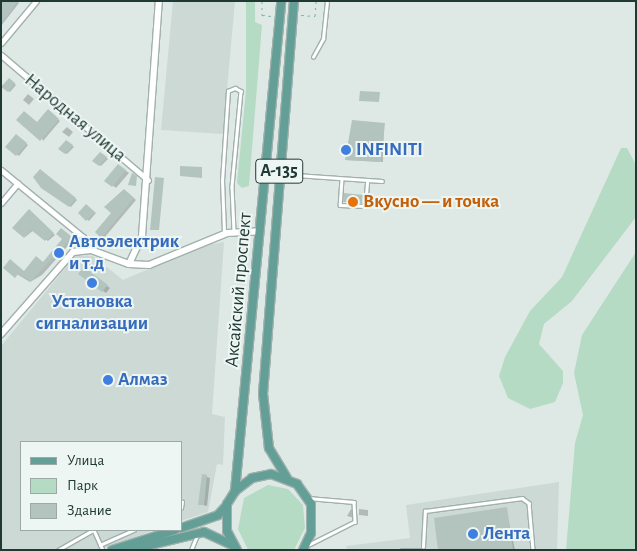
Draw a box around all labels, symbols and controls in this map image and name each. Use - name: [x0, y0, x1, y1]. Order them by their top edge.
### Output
- street label: Народная улица: [20, 69, 130, 167]
- place label: INFINITI: [356, 139, 423, 161]
- marker: INFINITI: [340, 144, 352, 156]
- road number: А-135: [254, 156, 304, 187]
- place label: Вкусно — и точка: [363, 191, 499, 213]
- marker: Вкусно — и точка: [347, 196, 359, 208]
- street label: Аксайский проспект: [221, 212, 257, 368]
- place label: Автоэлектрик и т.д: [69, 231, 179, 275]
- marker: Автоэлектрик и т.д: [53, 247, 65, 259]
- marker: Установка сигнализации: [86, 277, 98, 289]
- place label: Установка сигнализации: [36, 291, 148, 335]
- place label: Алмаз: [118, 369, 168, 391]
- marker: Алмаз: [102, 374, 114, 386]
- legend: [20, 441, 182, 531]
- text: Улица: [67, 453, 104, 468]
- text: Парк: [67, 478, 98, 493]
- text: Здание: [67, 503, 112, 518]
- place label: Лента: [483, 523, 530, 545]
- marker: Лента: [467, 528, 479, 540]

